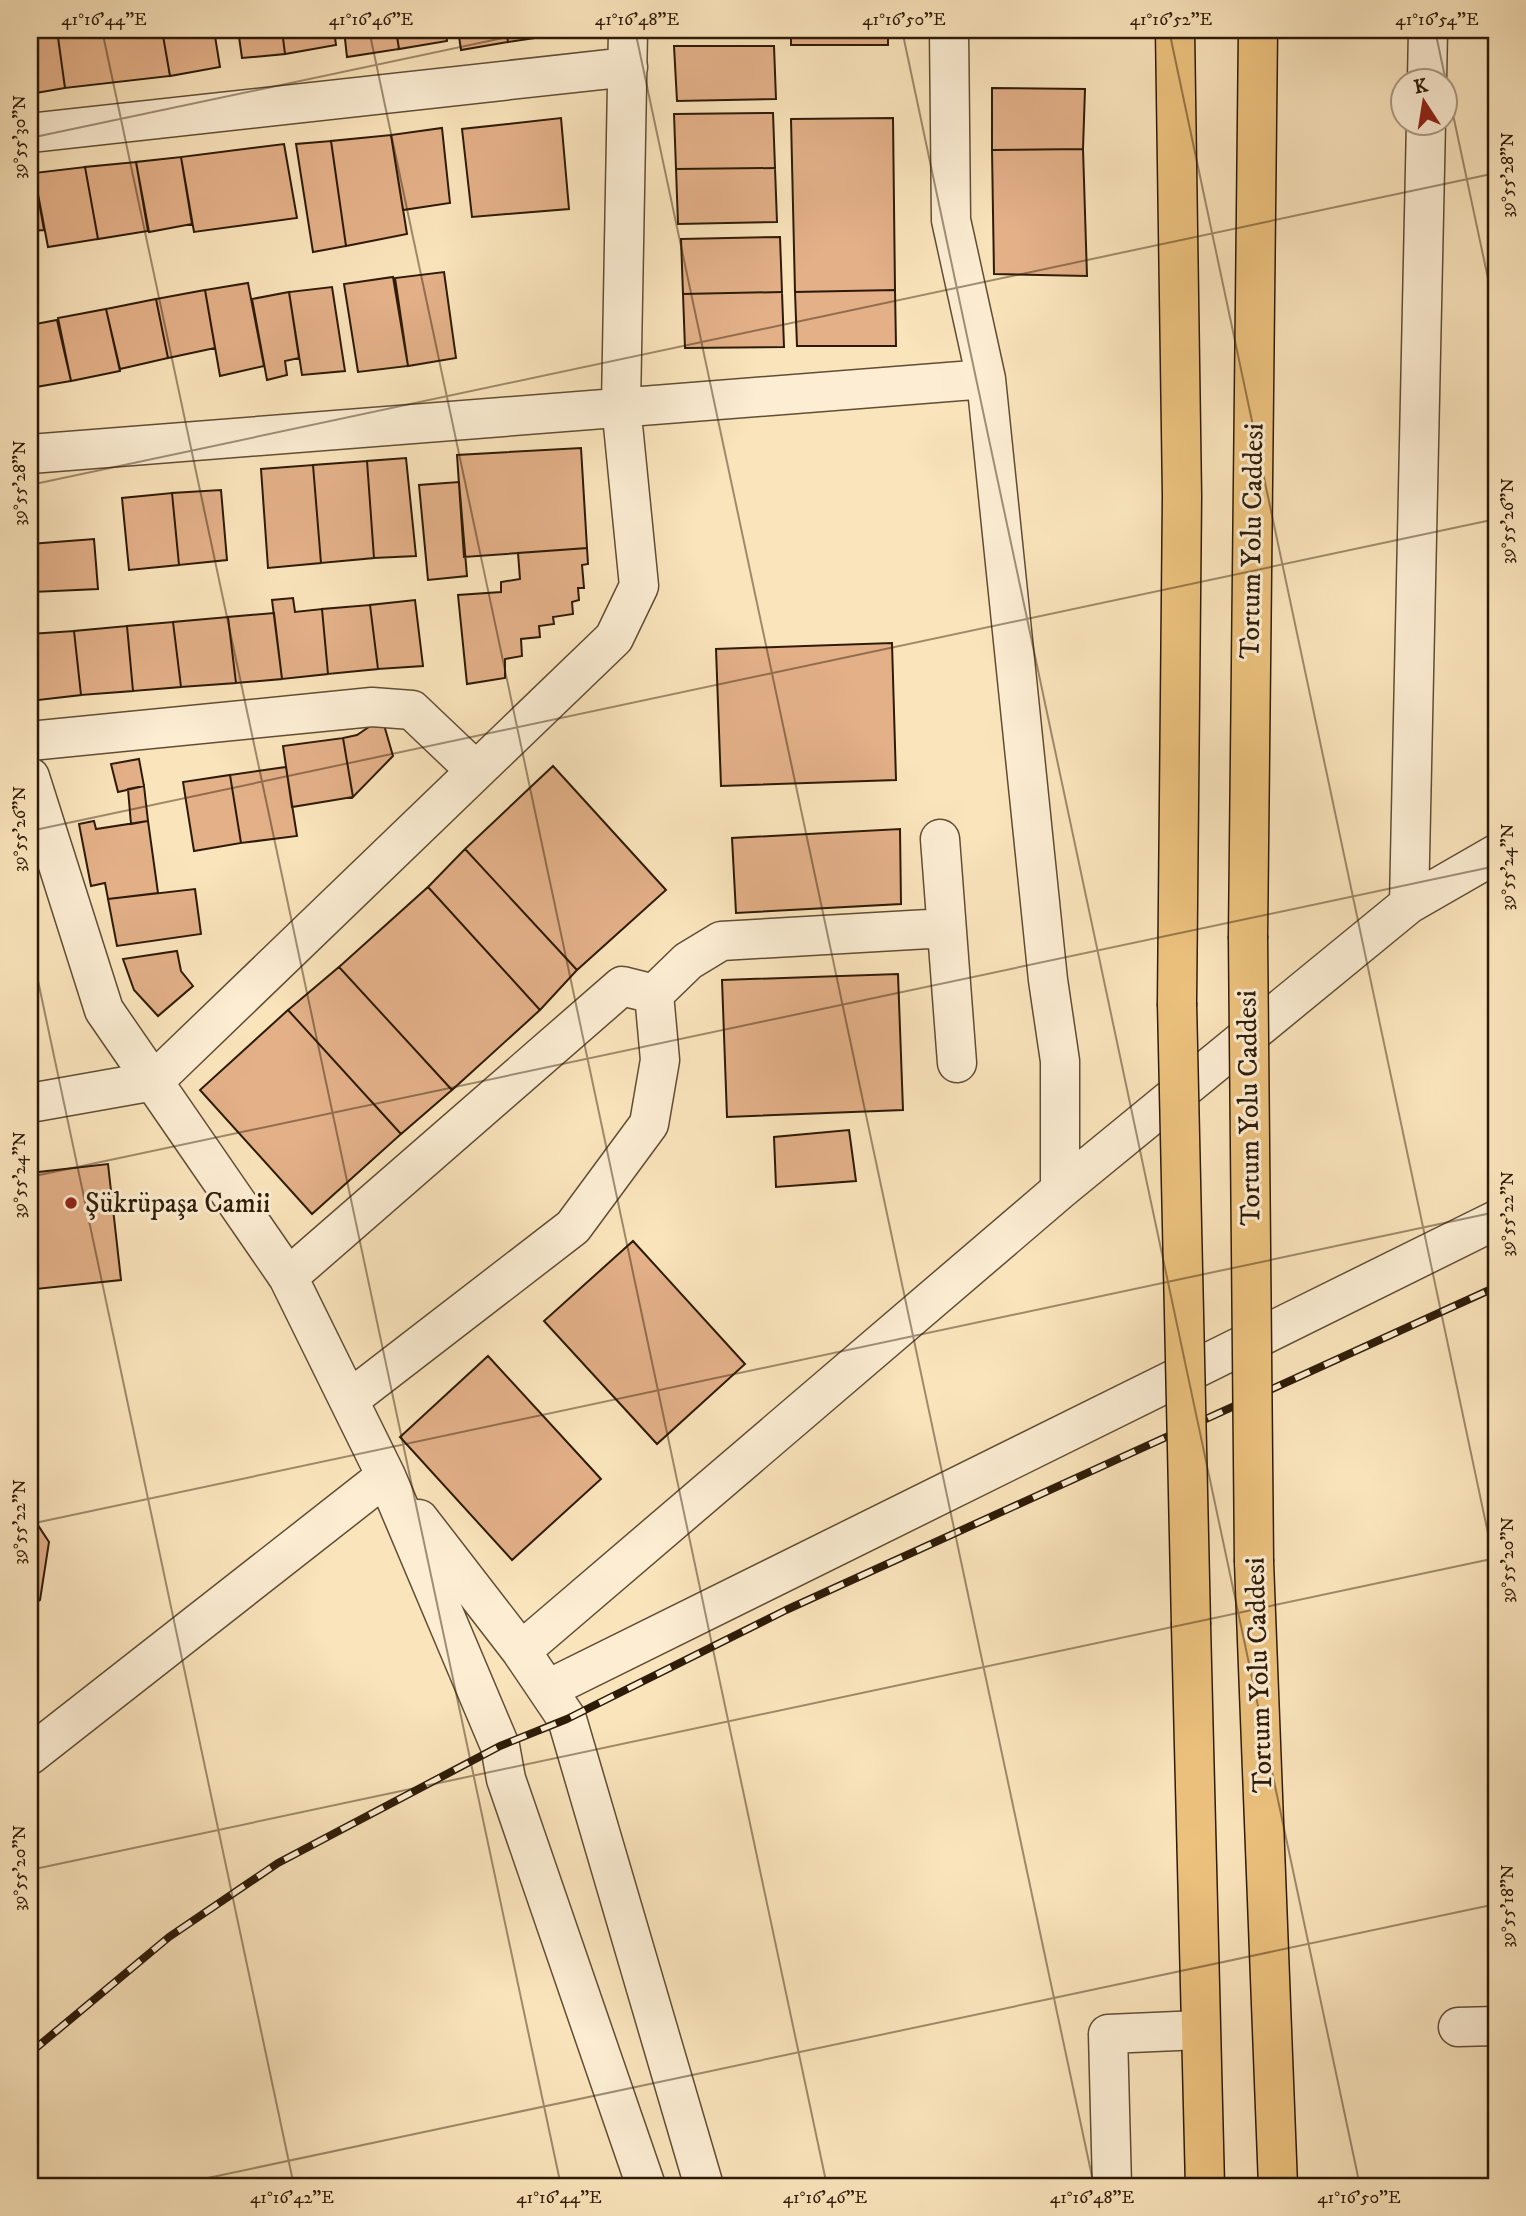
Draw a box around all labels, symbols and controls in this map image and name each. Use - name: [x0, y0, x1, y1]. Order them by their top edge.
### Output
- text: 41°16'44"E: [61, 9, 147, 31]
- text: 41°16'46"E: [329, 9, 414, 31]
- text: 41°16'48"E: [595, 9, 679, 31]
- text: 41°16'50"E: [862, 9, 946, 31]
- text: 41°16'52"E: [1130, 9, 1213, 31]
- text: 41°16'54"E: [1395, 9, 1479, 31]
- north arrow: [1390, 66, 1460, 136]
- text: K: [1412, 74, 1430, 99]
- text: 39°55'30"N: [9, 95, 31, 179]
- text: 39°55'28"N: [1497, 132, 1519, 218]
- street label: Tortum Yolu Caddesi: [1232, 423, 1272, 659]
- text: 39°55'28"N: [9, 440, 31, 526]
- text: 39°55'26"N: [1497, 478, 1519, 564]
- text: 39°55'26"N: [9, 786, 31, 872]
- text: 39°55'24"N: [1497, 823, 1519, 910]
- street label: Tortum Yolu Caddesi: [1229, 990, 1269, 1226]
- text: 39°55'24"N: [9, 1131, 31, 1218]
- text: 39°55'22"N: [1497, 1171, 1519, 1257]
- place label: Şükrüpaşa Camii: [85, 1186, 270, 1221]
- marker: Şükrüpaşa Camii: [63, 1195, 79, 1211]
- text: 39°55'22"N: [9, 1479, 31, 1565]
- text: 39°55'20"N: [1497, 1517, 1519, 1603]
- street label: Tortum Yolu Caddesi: [1237, 1557, 1281, 1793]
- text: 39°55'20"N: [9, 1825, 31, 1911]
- text: 39°55'18"N: [1497, 1864, 1519, 1948]
- text: 41°16'42"E: [250, 2187, 334, 2209]
- text: 41°16'44"E: [516, 2187, 602, 2209]
- text: 41°16'46"E: [783, 2187, 868, 2209]
- text: 41°16'48"E: [1050, 2187, 1134, 2209]
- text: 41°16'50"E: [1317, 2187, 1401, 2209]

